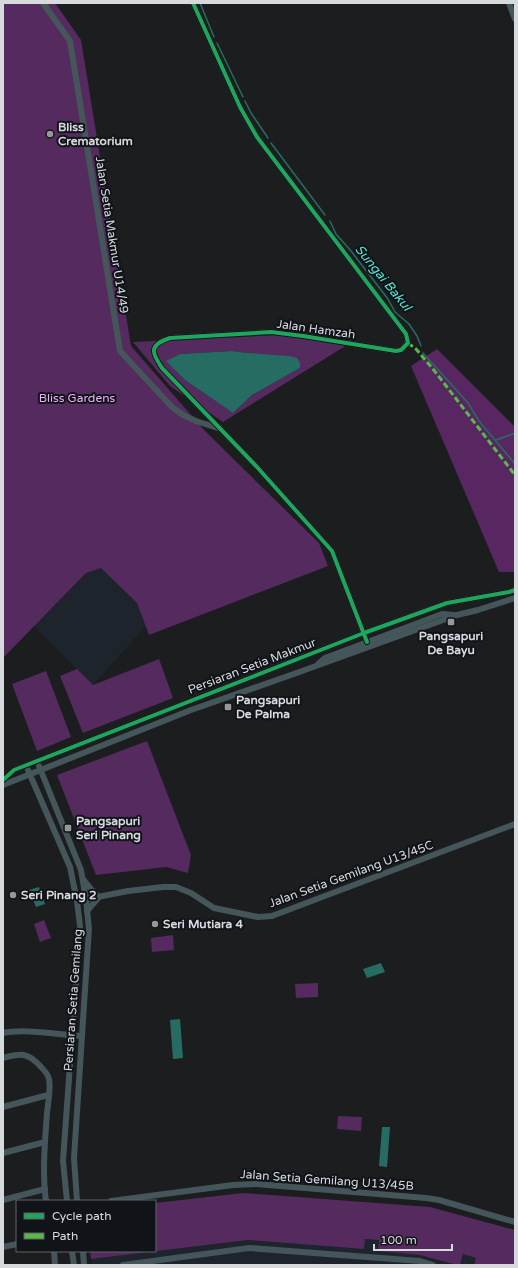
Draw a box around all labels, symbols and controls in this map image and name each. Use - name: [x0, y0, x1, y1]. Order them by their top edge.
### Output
- place label: Bliss Crematorium: [58, 120, 133, 148]
- marker: Bliss Crematorium: [45, 129, 55, 139]
- street label: Jalan Setia Makmur U14/49: [93, 155, 131, 315]
- water label: Sungai Bakul: [351, 242, 416, 316]
- street label: Jalan Hamzah: [276, 317, 356, 341]
- park label: Bliss Gardens: [39, 391, 115, 405]
- marker: Pangsapuri De Bayu: [446, 617, 456, 627]
- place label: Pangsapuri De Bayu: [419, 629, 483, 658]
- street label: Persiaran Setia Makmur: [186, 635, 318, 697]
- place label: Pangsapuri De Palma: [236, 693, 300, 721]
- marker: Pangsapuri De Palma: [223, 702, 233, 712]
- place label: Pangsapuri Seri Pinang: [76, 814, 141, 843]
- marker: Pangsapuri Seri Pinang: [63, 823, 73, 833]
- street label: Jalan Setia Gemilang U13/45C: [267, 838, 435, 910]
- place label: Seri Pinang 2: [21, 888, 96, 903]
- marker: Seri Pinang 2: [8, 890, 18, 900]
- place label: Seri Mutiara 4: [163, 917, 243, 931]
- marker: Seri Mutiara 4: [150, 919, 160, 929]
- street label: Persiaran Setia Gemilang: [61, 928, 85, 1072]
- street label: Jalan Setia Gemilang U13/45B: [240, 1167, 414, 1193]
- legend: [16, 1200, 156, 1252]
- text: Cycle path: [52, 1209, 111, 1223]
- scale bar: [374, 1226, 452, 1252]
- text: Path: [52, 1229, 78, 1243]
- text: 100 m: [380, 1233, 417, 1247]

